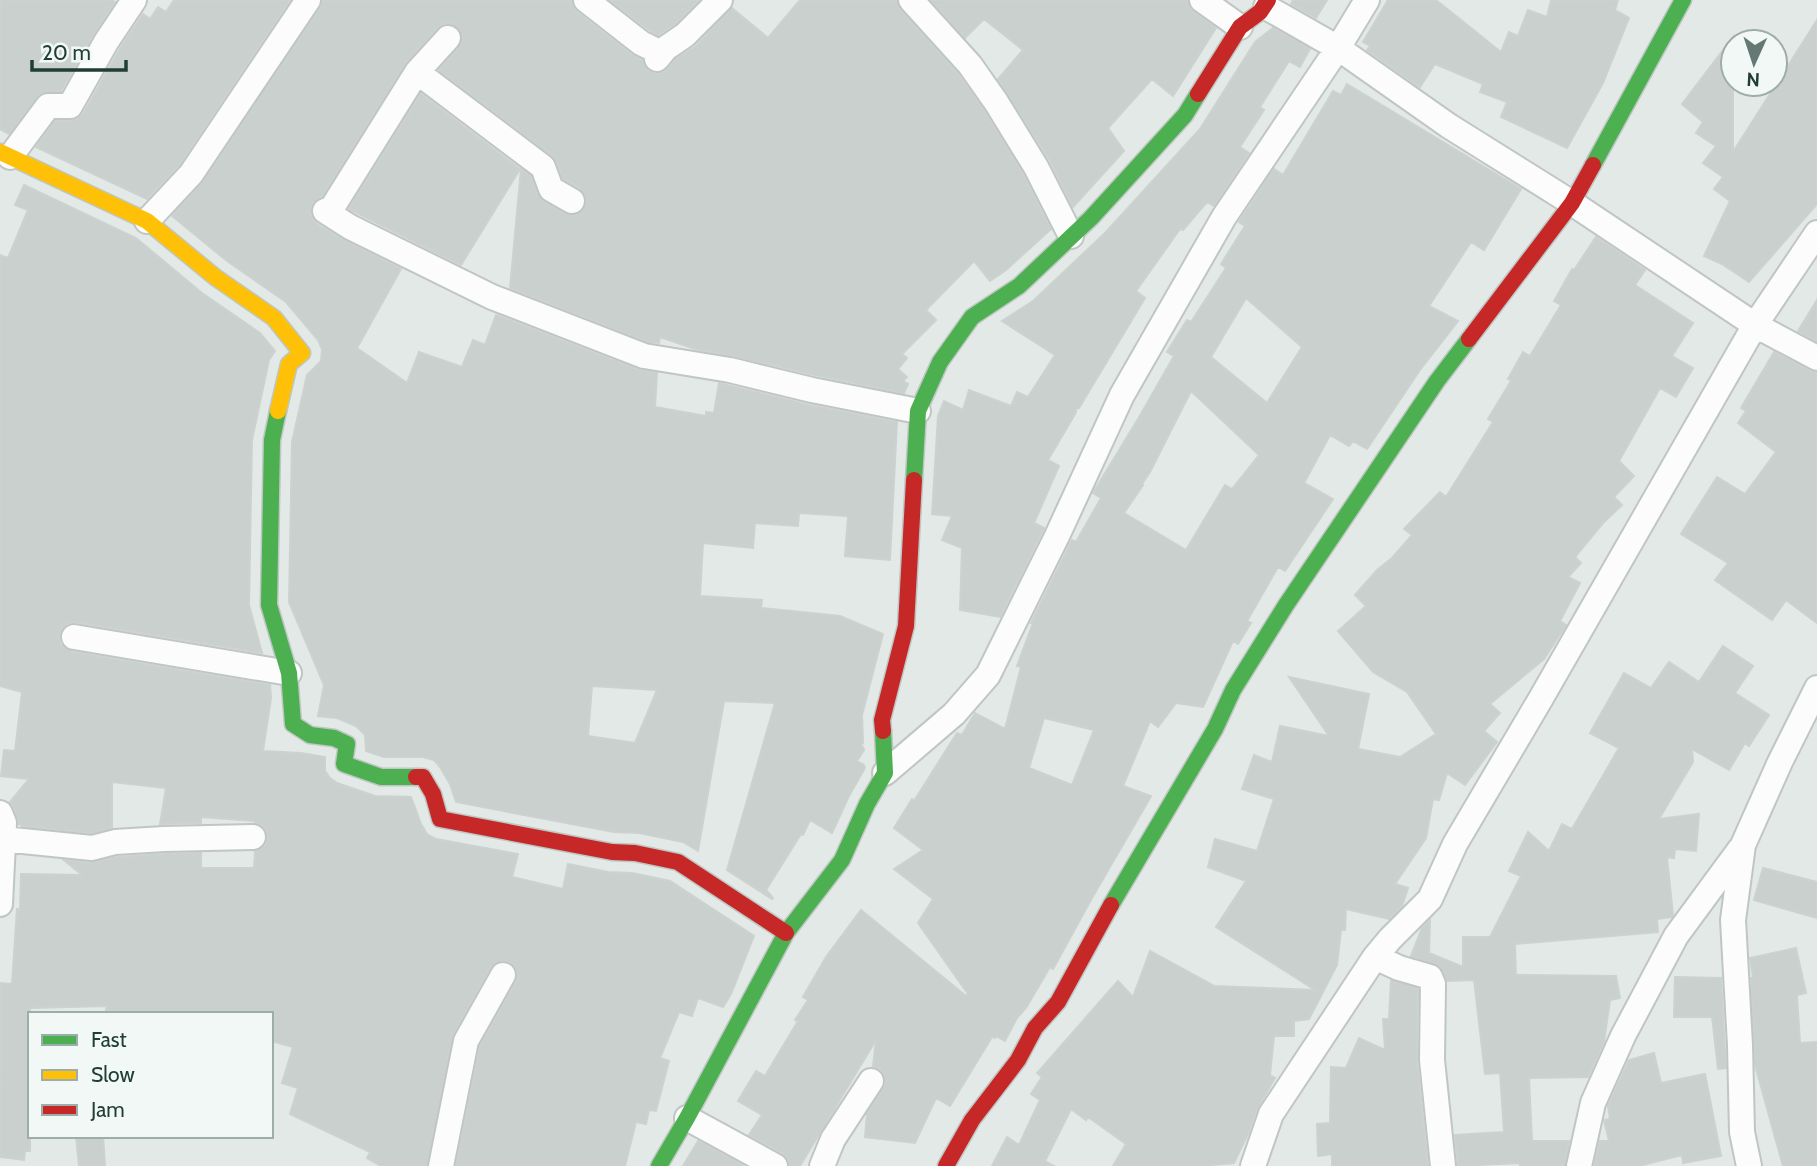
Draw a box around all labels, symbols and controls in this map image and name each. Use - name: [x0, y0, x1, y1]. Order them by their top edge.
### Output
- scale bar: [32, 28, 126, 72]
- north arrow: [1719, 28, 1789, 98]
- text: 20 m: [42, 40, 91, 65]
- text: N: [1746, 68, 1760, 91]
- legend: [28, 1012, 273, 1138]
- text: Fast: [91, 1027, 127, 1052]
- text: Slow: [91, 1062, 135, 1087]
- text: Jam: [90, 1097, 125, 1122]

